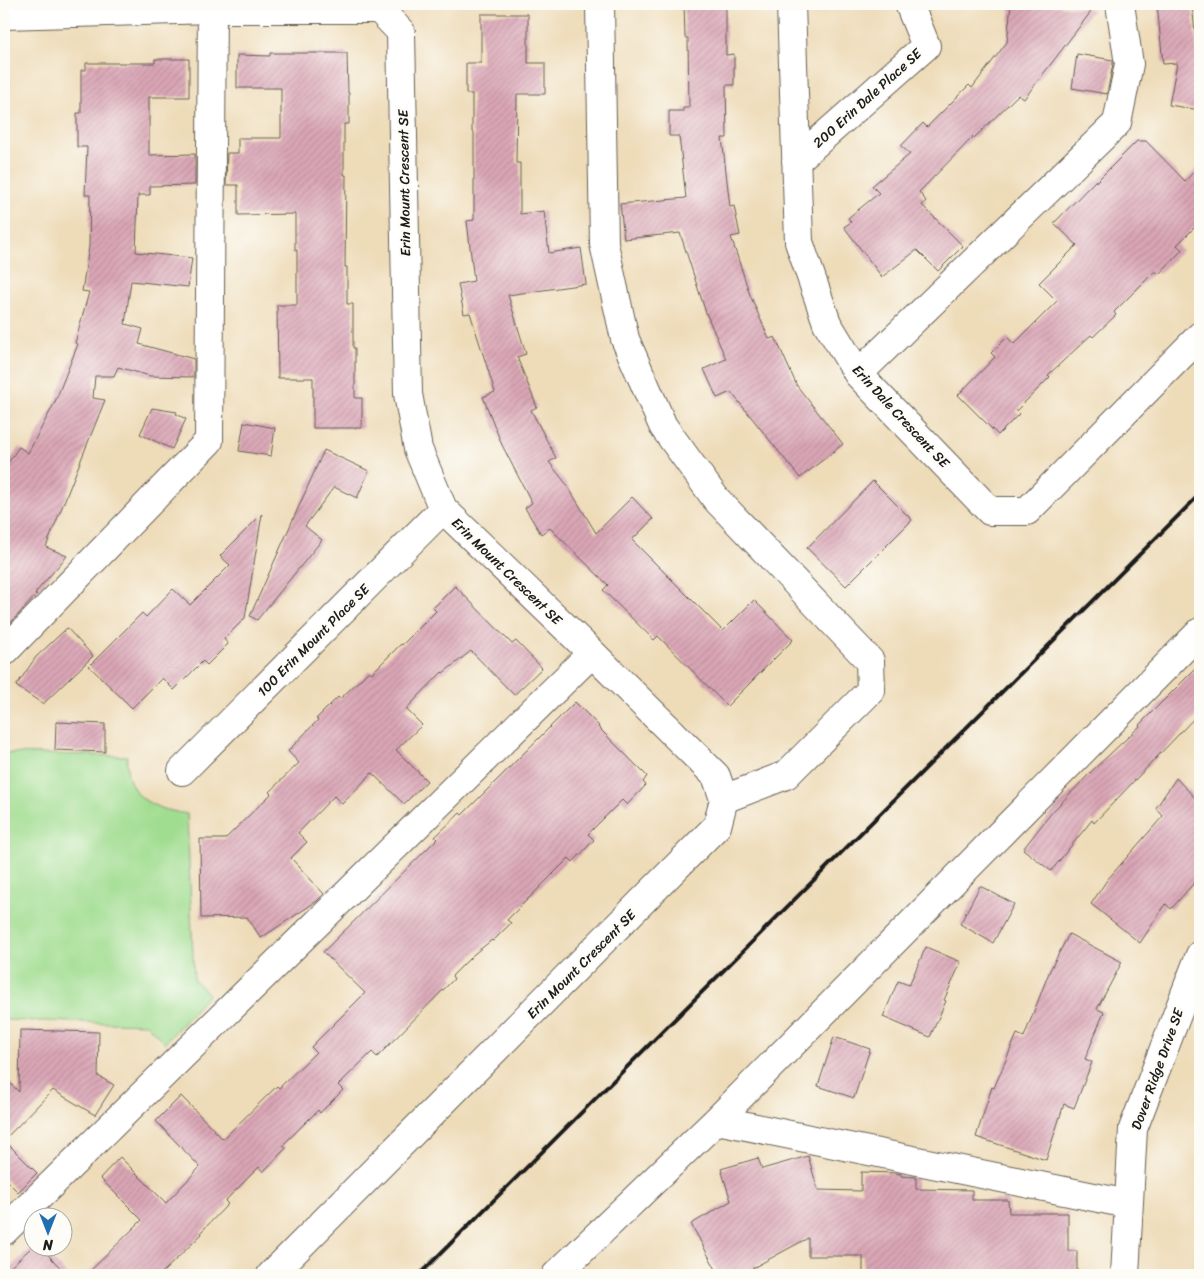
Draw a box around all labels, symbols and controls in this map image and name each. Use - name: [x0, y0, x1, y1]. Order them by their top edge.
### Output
- street label: 200 Erin Dale Place SE: [807, 41, 929, 155]
- street label: Erin Mount Crescent SE: [391, 108, 418, 257]
- street label: Erin Dale Crescent SE: [846, 359, 956, 475]
- street label: Erin Mount Crescent SE: [445, 511, 569, 632]
- street label: 100 Erin Mount Place SE: [251, 577, 377, 703]
- street label: Erin Mount Crescent SE: [521, 903, 643, 1025]
- street label: Dover Ridge Drive SE: [1124, 1004, 1191, 1133]
- north arrow: [22, 1206, 72, 1256]
- text: N: [43, 1232, 54, 1257]

